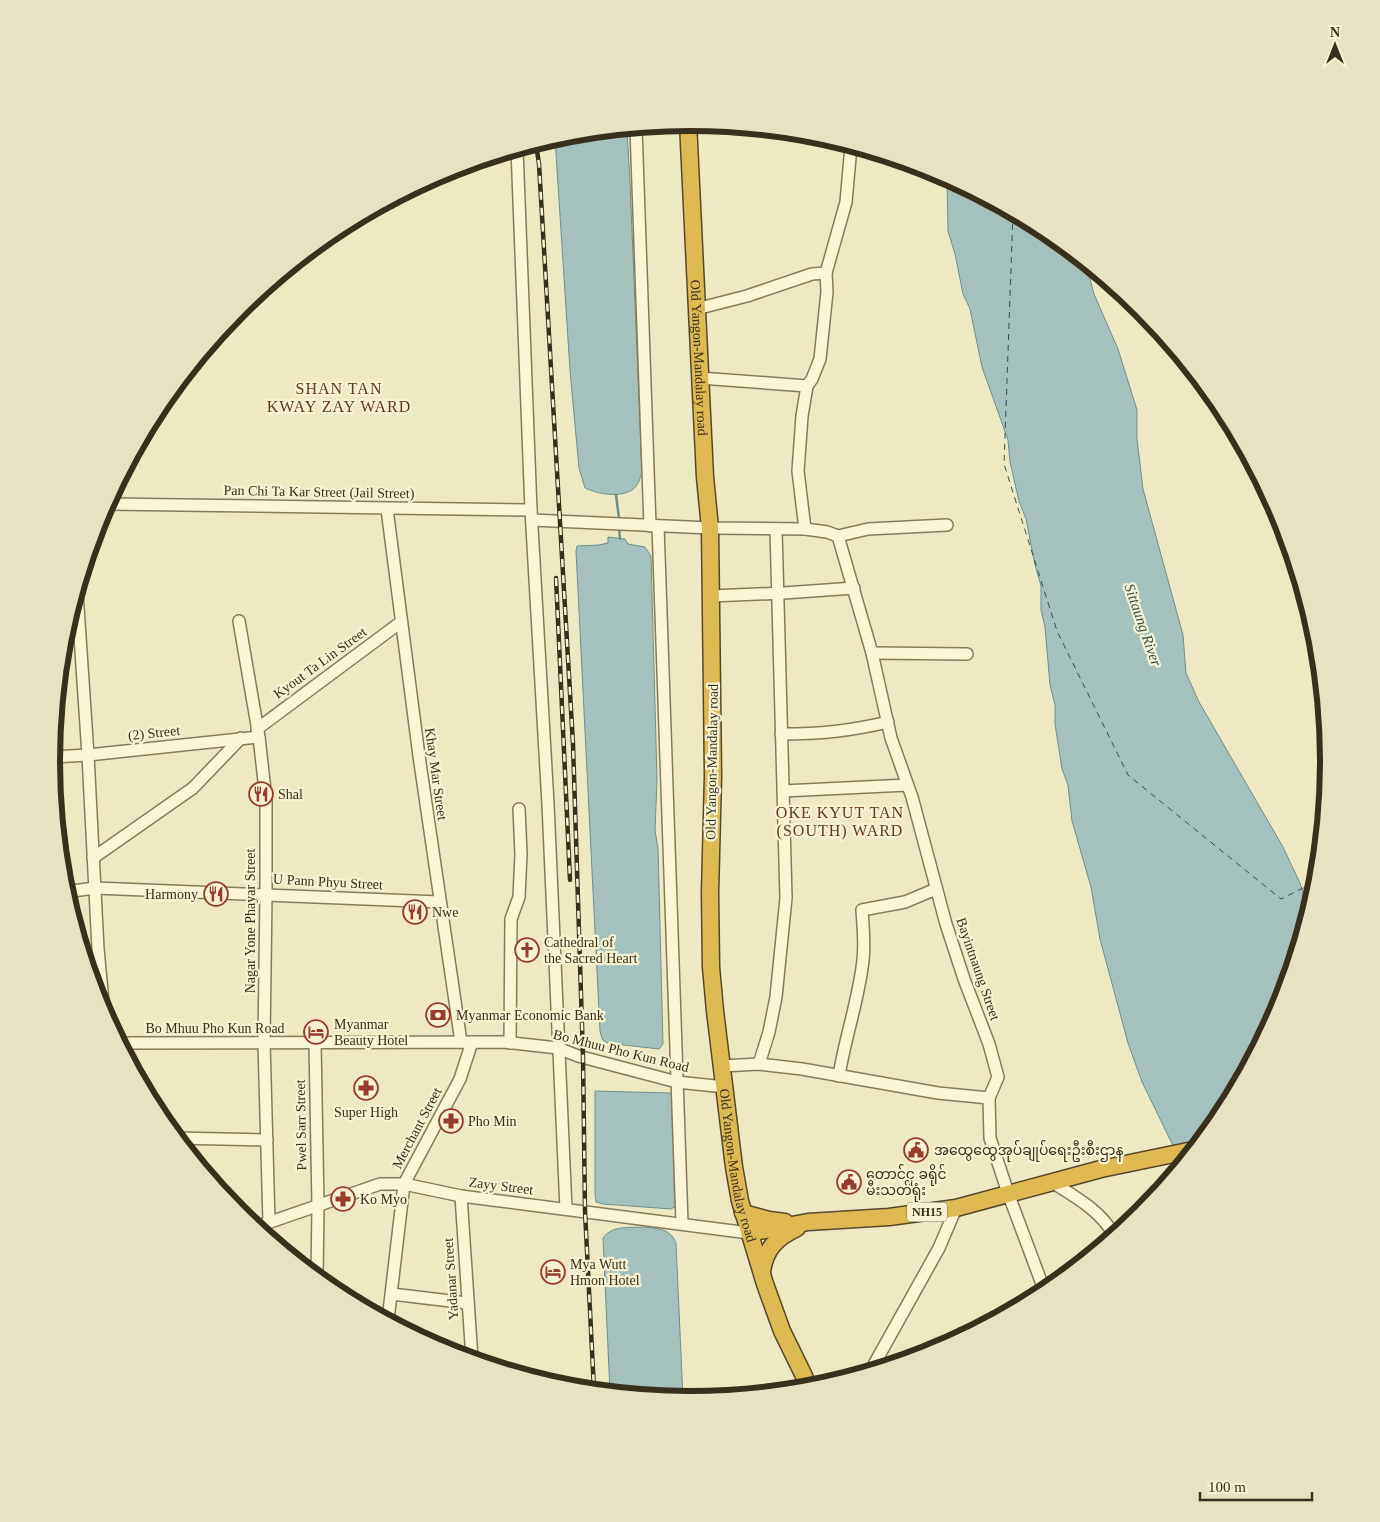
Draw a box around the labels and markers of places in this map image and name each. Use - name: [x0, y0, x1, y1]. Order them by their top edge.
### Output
- restaurant icon: Shal: [248, 781, 274, 807]
- place label: Shal: [278, 787, 303, 802]
- restaurant icon: Harmony: [203, 881, 229, 907]
- place label: Harmony: [145, 887, 198, 902]
- restaurant icon: Nwe: [402, 899, 428, 925]
- place label: Nwe: [432, 905, 458, 920]
- place label: Cathedral of the Sacred Heart: [544, 935, 637, 966]
- church icon: Cathedral of the Sacred Heart: [514, 937, 540, 963]
- bank icon: Myanmar Economic Bank: [425, 1002, 451, 1028]
- place label: Myanmar Economic Bank: [456, 1008, 604, 1023]
- place label: Myanmar Beauty Hotel: [334, 1017, 408, 1048]
- hotel icon: Myanmar Beauty Hotel: [303, 1019, 329, 1045]
- pharmacy icon: Super High: [353, 1075, 379, 1101]
- place label: Super High: [334, 1105, 398, 1120]
- pharmacy icon: Pho Min: [438, 1108, 464, 1134]
- place label: Pho Min: [468, 1114, 517, 1129]
- public building icon: အထွေထွေအုပ်ချုပ်ရေးဦးစီးဌာန: [903, 1137, 929, 1163]
- place label: အထွေထွေအုပ်ချုပ်ရေးဦးစီးဌာန: [934, 1140, 1123, 1162]
- place label: တောင်ငူ ခရိုင် မီးသတ်ရုံး: [866, 1164, 947, 1202]
- public building icon: တောင်ငူ ခရိုင် မီးသတ်ရုံး: [836, 1169, 862, 1195]
- pharmacy icon: Ko Myo: [330, 1186, 356, 1212]
- place label: Ko Myo: [360, 1192, 407, 1207]
- place label: Mya Wutt Hmon Hotel: [570, 1257, 640, 1288]
- hotel icon: Mya Wutt Hmon Hotel: [540, 1259, 566, 1285]

